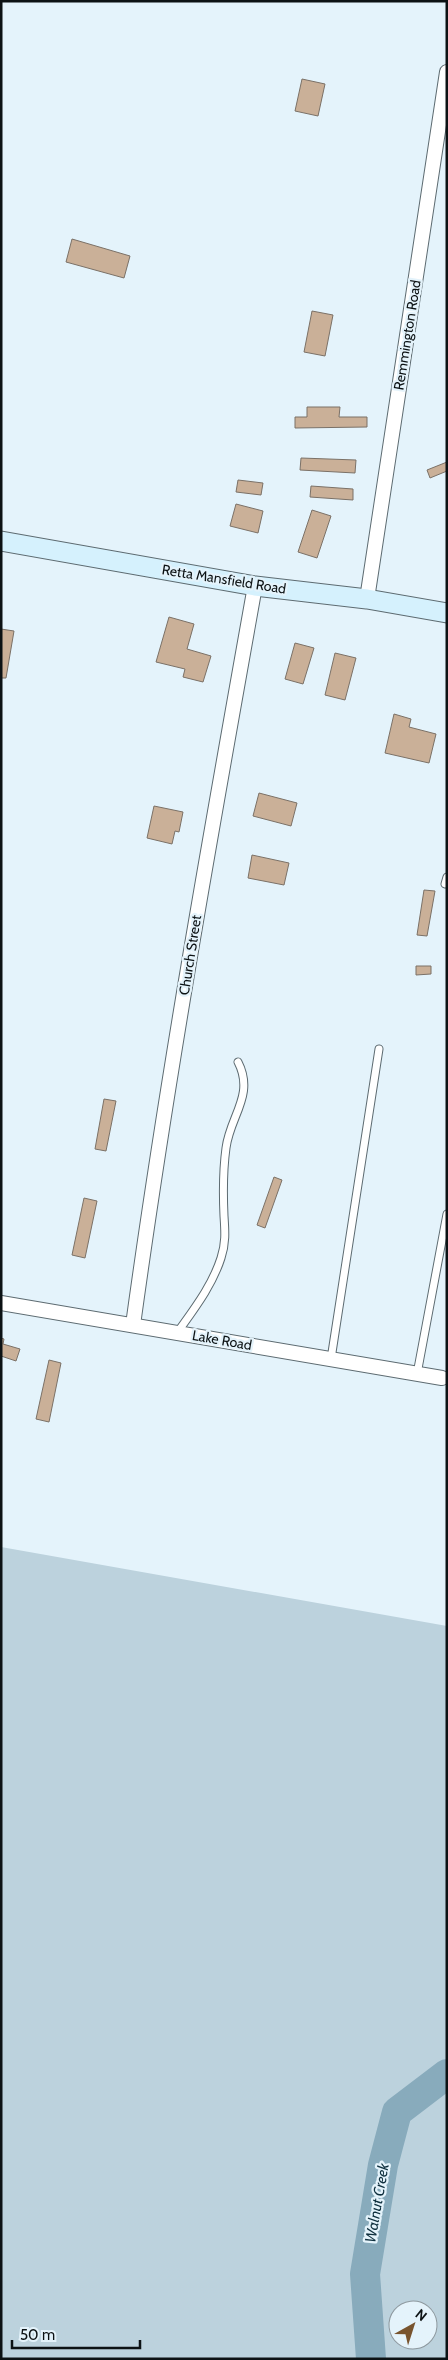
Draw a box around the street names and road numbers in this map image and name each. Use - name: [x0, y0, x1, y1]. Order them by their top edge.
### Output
- street label: Remmington Road: [389, 279, 425, 391]
- street label: Retta Mansfield Road: [161, 560, 287, 598]
- street label: Church Street: [175, 913, 205, 996]
- street label: Lake Road: [191, 1326, 253, 1354]

